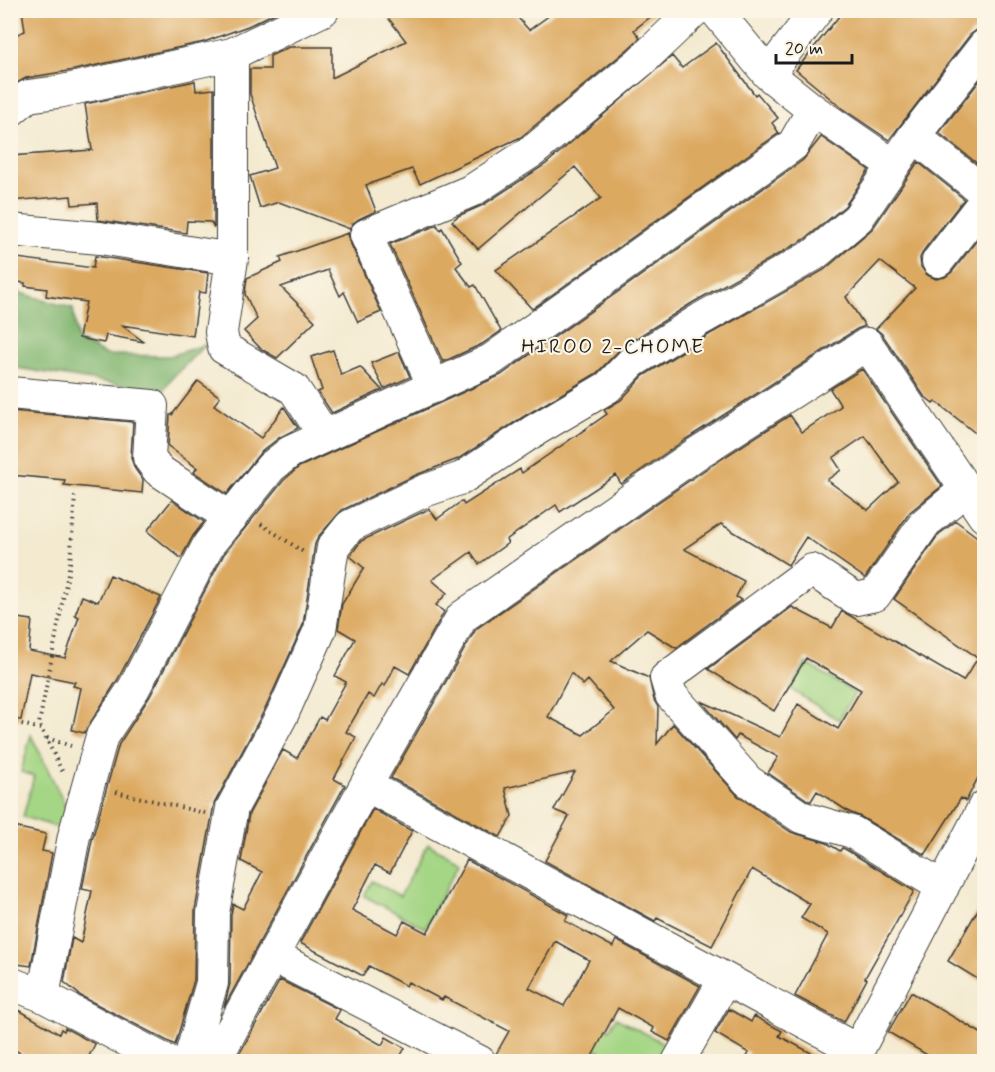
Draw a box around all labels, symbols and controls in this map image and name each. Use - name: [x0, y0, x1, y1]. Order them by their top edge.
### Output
- scale bar: [776, 27, 852, 65]
- text: 20 m: [785, 37, 823, 61]
- district label: HIROO 2-CHOME: [521, 333, 705, 361]

